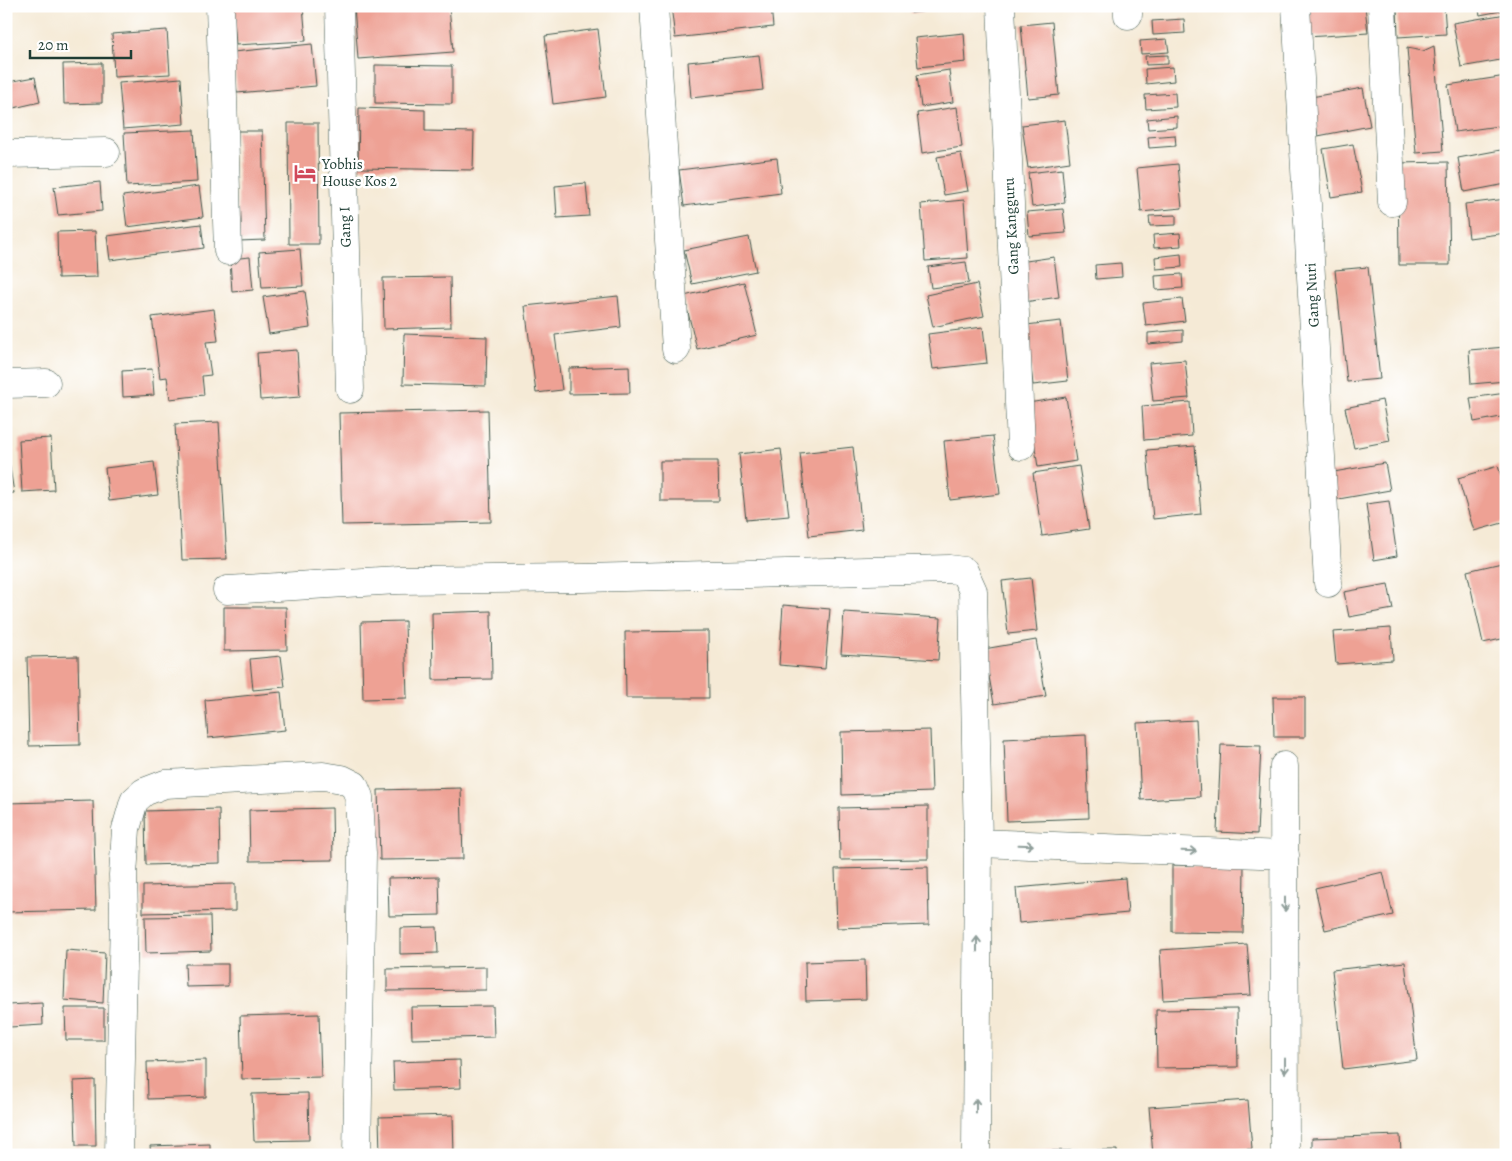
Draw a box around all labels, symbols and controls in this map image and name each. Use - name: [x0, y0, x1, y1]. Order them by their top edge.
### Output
- scale bar: [30, 28, 131, 60]
- text: 20 m: [38, 35, 69, 55]
- place label: Yobhis House Kos 2: [321, 154, 397, 191]
- hotel icon: Yobhis House Kos 2: [292, 160, 318, 186]
- street label: Gang Kangguru: [998, 176, 1024, 275]
- street label: Gang I: [334, 206, 356, 248]
- street label: Gang Nuri: [1300, 262, 1324, 328]
- one-way arrow: [1018, 840, 1034, 850]
- one-way arrow: [1181, 847, 1197, 856]
- one-way arrow: [1280, 895, 1290, 911]
- one-way arrow: [972, 936, 982, 952]
- one-way arrow: [1280, 1058, 1290, 1074]
- one-way arrow: [971, 1098, 981, 1114]

